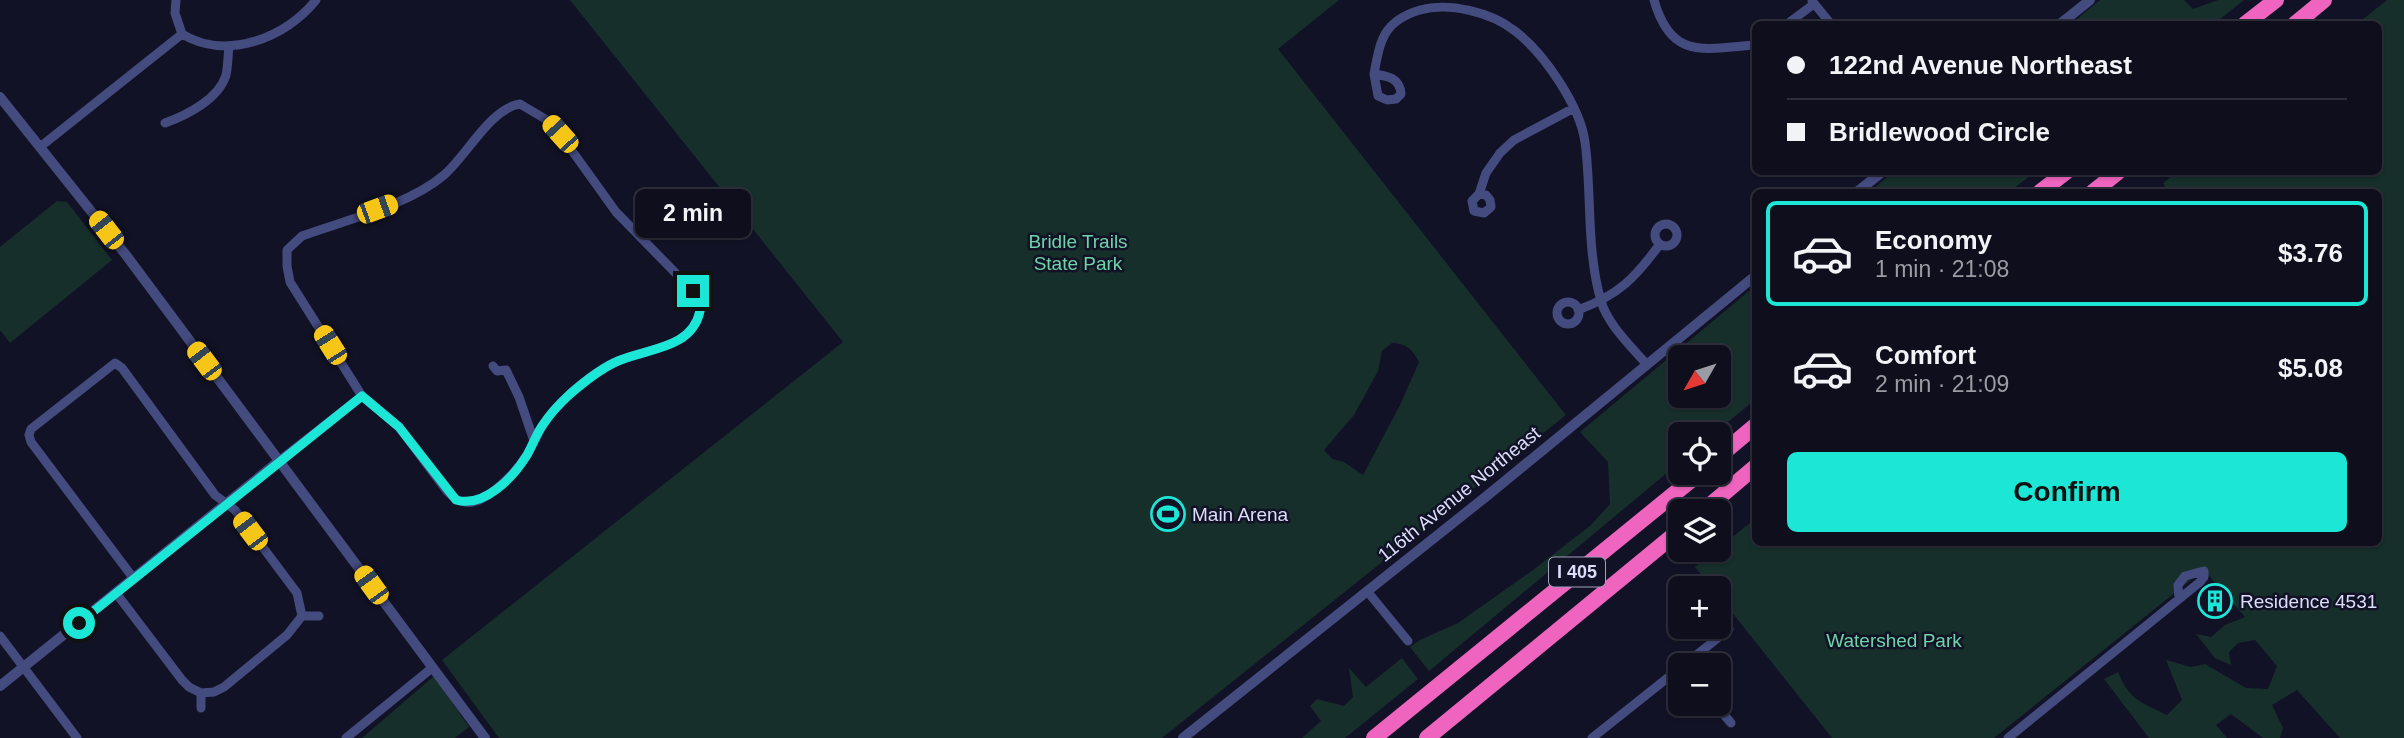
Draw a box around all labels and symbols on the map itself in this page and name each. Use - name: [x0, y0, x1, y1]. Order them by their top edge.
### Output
- car: [539, 111, 582, 157]
- callout: 2 min: [635, 190, 751, 238]
- car: [354, 192, 401, 226]
- car: [85, 207, 128, 253]
- park label: Bridle Trails State Park: [1028, 231, 1128, 274]
- route end: [677, 275, 709, 307]
- car: [310, 322, 351, 368]
- car: [183, 338, 226, 384]
- north arrow: [1668, 345, 1731, 408]
- street label: 116th Avenue Northeast: [1374, 422, 1545, 566]
- sports icon: Main Arena: [1149, 495, 1187, 533]
- place label: Main Arena: [1192, 504, 1289, 525]
- car: [229, 508, 272, 554]
- road number: I 405: [1549, 558, 1605, 586]
- car: [351, 562, 392, 608]
- building icon: Residence 4531: [2196, 582, 2234, 620]
- place label: Residence 4531: [2240, 591, 2377, 612]
- route start: [63, 607, 95, 639]
- park label: Watershed Park: [1826, 630, 1962, 651]

